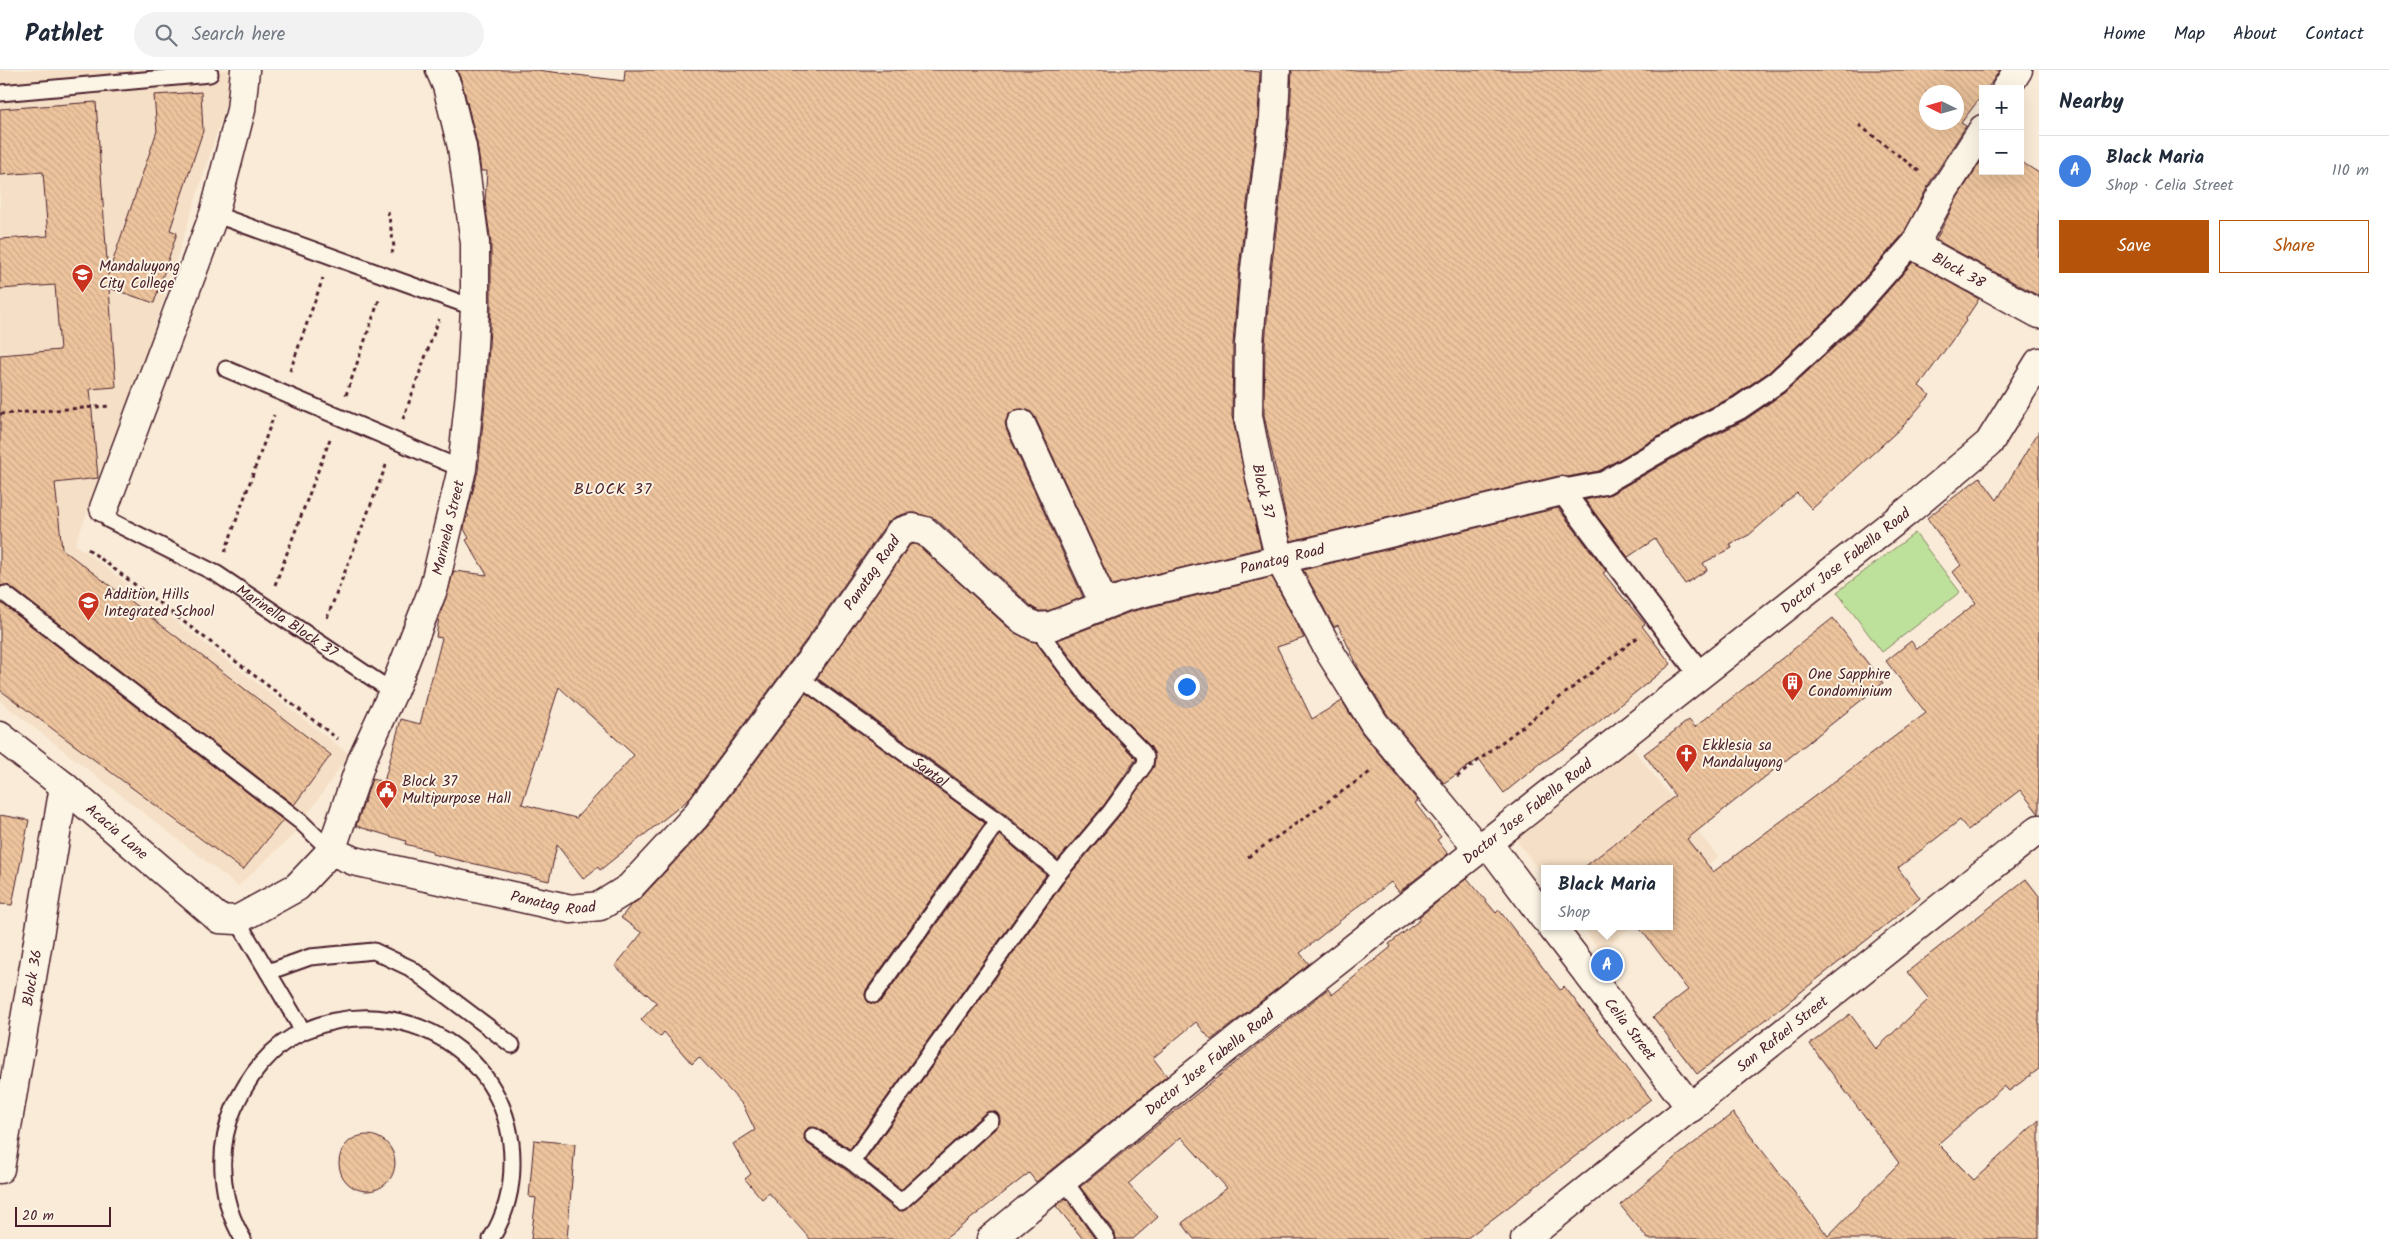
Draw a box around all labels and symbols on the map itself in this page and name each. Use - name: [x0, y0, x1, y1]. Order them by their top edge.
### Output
- north arrow: [1919, 85, 1964, 130]
- street label: Block 38: [1927, 247, 1990, 296]
- place label: Mandaluyong City College: [99, 255, 180, 296]
- school or university icon: Mandaluyong City College: [71, 263, 95, 294]
- street label: Block 37: [1245, 462, 1281, 522]
- district label: BLOCK 37: [574, 477, 652, 502]
- street label: Marinela Street: [426, 478, 472, 578]
- street label: Doctor Jose Fabella Road: [1776, 502, 1916, 620]
- street label: Panatag Road: [838, 531, 907, 616]
- street label: Panatag Road: [1238, 538, 1328, 582]
- street label: Marinella Block 37: [231, 579, 343, 665]
- place label: Addition Hills Integrated School: [104, 583, 215, 624]
- school or university icon: Addition Hills Integrated School: [76, 591, 100, 622]
- place label: One Sapphire Condominium: [1808, 663, 1892, 704]
- building icon: One Sapphire Condominium: [1780, 671, 1804, 702]
- your location: [1174, 674, 1200, 700]
- place label: Ekklesia sa Mandaluyong: [1702, 734, 1783, 775]
- church icon: Ekklesia sa Mandaluyong: [1674, 742, 1698, 773]
- street label: Santol: [907, 752, 953, 794]
- street label: Doctor Jose Fabella Road: [1458, 753, 1598, 871]
- place label: Block 37 Multipurpose Hall: [402, 770, 511, 811]
- public building icon: Block 37 Multipurpose Hall: [374, 778, 398, 809]
- street label: Acacia Lane: [80, 798, 153, 866]
- street label: Panatag Road: [508, 885, 598, 923]
- pin: A: [1591, 946, 1623, 984]
- street label: Block 36: [16, 948, 49, 1008]
- street label: San Rafael Street: [1732, 990, 1834, 1079]
- street label: Celia Street: [1597, 993, 1662, 1067]
- street label: Doctor Jose Fabella Road: [1140, 1004, 1280, 1122]
- scale bar: [15, 1204, 111, 1227]

